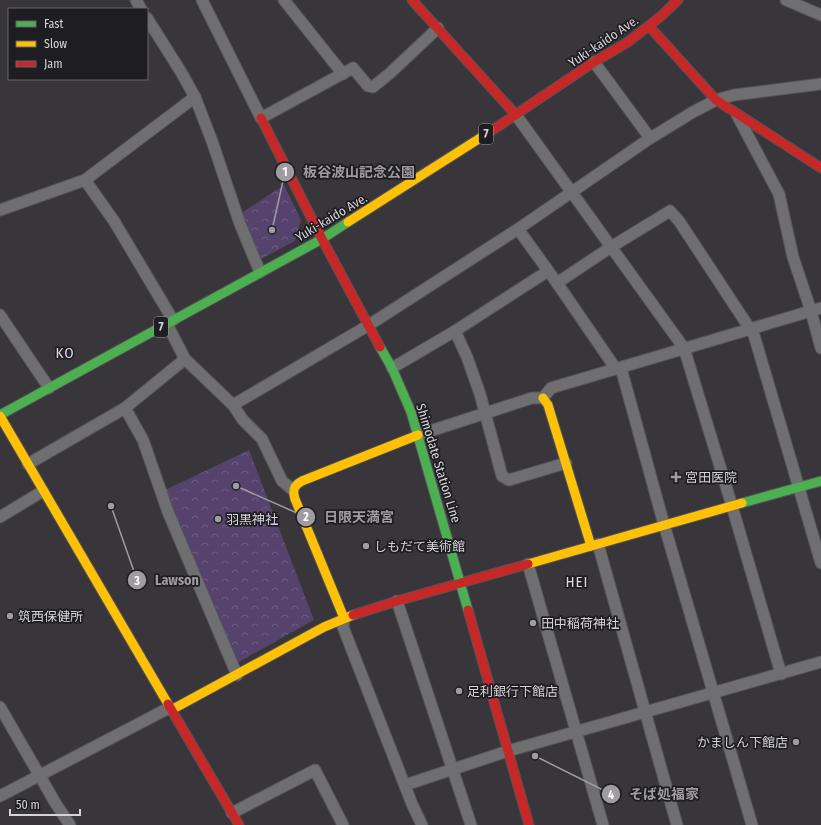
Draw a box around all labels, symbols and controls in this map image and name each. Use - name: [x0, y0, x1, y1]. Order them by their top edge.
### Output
- legend: [8, 8, 148, 80]
- street label: Yuki-kaido Ave.: [566, 12, 641, 70]
- text: Fast: [44, 17, 63, 31]
- text: Slow: [44, 37, 67, 51]
- text: Jam: [44, 57, 62, 71]
- road number: 7: [479, 124, 493, 144]
- callout: 板谷波山記念公園: [275, 159, 423, 185]
- text: 板谷波山記念公園: [303, 164, 415, 181]
- text: 1: [282, 165, 288, 179]
- street label: Yuki-kaido Ave.: [293, 190, 370, 245]
- road number: 7: [154, 317, 168, 337]
- district label: KO: [55, 344, 75, 362]
- street label: Shimodate Station Line: [413, 402, 464, 525]
- place label: 宮田医院: [685, 470, 737, 485]
- marker: 宮田医院: [670, 471, 682, 483]
- callout: 日限天満宮: [296, 504, 402, 530]
- text: 日限天満宮: [324, 509, 394, 526]
- text: 2: [302, 510, 309, 524]
- place label: 羽黒神社: [226, 512, 278, 527]
- marker: 羽黒神社: [213, 514, 223, 524]
- place label: しもだて美術館: [374, 539, 465, 554]
- marker: しもだて美術館: [361, 541, 371, 551]
- callout: Lawson: [127, 567, 207, 593]
- text: Lawson: [155, 572, 199, 589]
- district label: HEI: [565, 573, 589, 591]
- text: 3: [133, 574, 140, 588]
- place label: 筑西保健所: [18, 609, 83, 624]
- marker: 筑西保健所: [5, 611, 15, 621]
- place label: 田中稲荷神社: [541, 616, 619, 631]
- marker: 田中稲荷神社: [528, 618, 538, 628]
- place label: 足利銀行下館店: [467, 684, 558, 699]
- marker: 足利銀行下館店: [454, 686, 464, 696]
- place label: かましん下館店: [697, 735, 788, 750]
- marker: かましん下館店: [791, 737, 801, 747]
- callout: そば処福家: [601, 781, 707, 807]
- text: そば処福家: [629, 786, 699, 803]
- text: 4: [608, 788, 614, 802]
- scale bar: [10, 791, 80, 817]
- text: 50 m: [16, 798, 40, 812]

